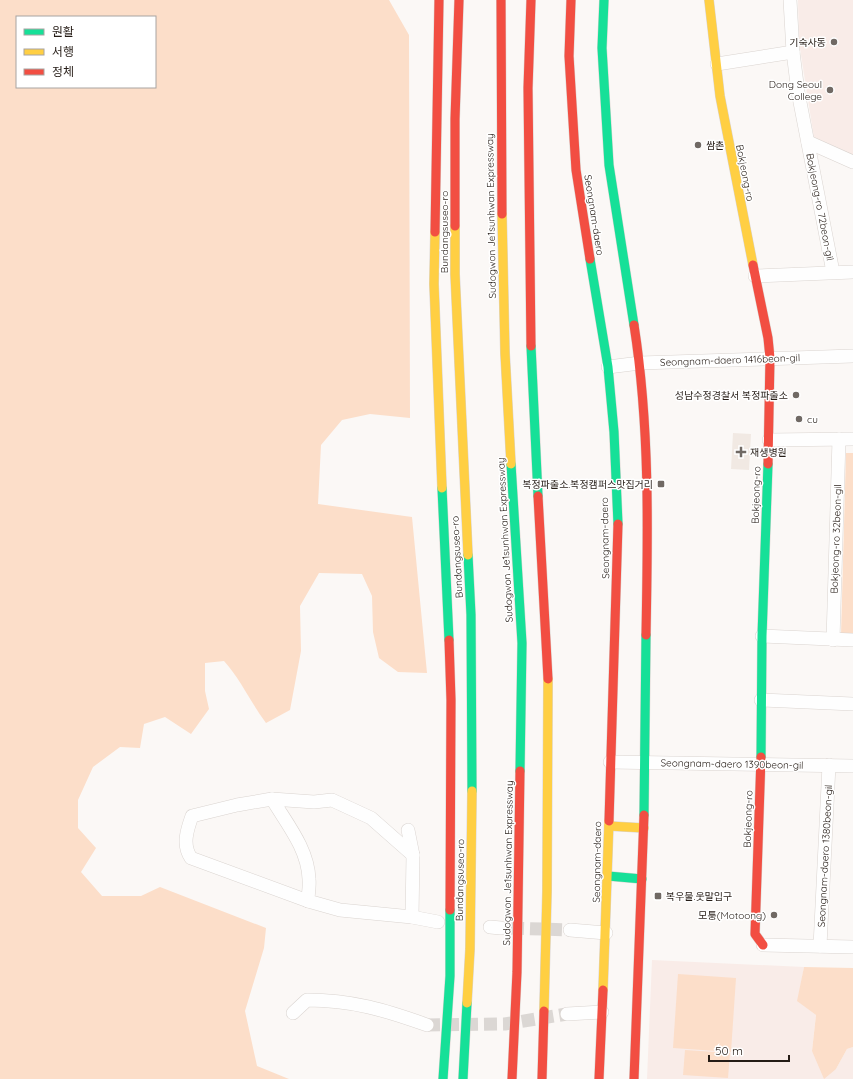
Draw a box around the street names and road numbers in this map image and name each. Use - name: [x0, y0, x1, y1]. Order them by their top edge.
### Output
- street label: Sudogwon Je1sunhwan Expressway: [483, 133, 499, 299]
- street label: Bokjeong-ro: [733, 143, 757, 203]
- street label: Bokjeong-ro 72beon-gil: [803, 152, 837, 262]
- street label: Seongnam-daero: [581, 174, 607, 256]
- street label: Bundangsuseo-ro: [438, 191, 451, 273]
- street label: Seongnam-daero 1416beon-gil: [660, 351, 800, 369]
- street label: Sudogwon Je1sunhwan Expressway: [494, 457, 516, 623]
- street label: Bokjeong-ro: [748, 466, 764, 524]
- street label: Bokjeong-ro 32beon-gil: [828, 484, 844, 594]
- street label: Seongnam-daero: [598, 497, 612, 579]
- street label: Bundangsuseo-ro: [448, 516, 466, 598]
- street label: Seongnam-daero 1390beon-gil: [660, 756, 804, 772]
- street label: Sudogwon Je1sunhwan Expressway: [500, 780, 516, 946]
- street label: Seongnam-daero 1380beon-gil: [815, 784, 835, 928]
- street label: Bokjeong-ro: [740, 790, 756, 848]
- street label: Seongnam-daero: [590, 821, 604, 903]
- street label: Bundangsuseo-ro: [453, 839, 467, 921]

